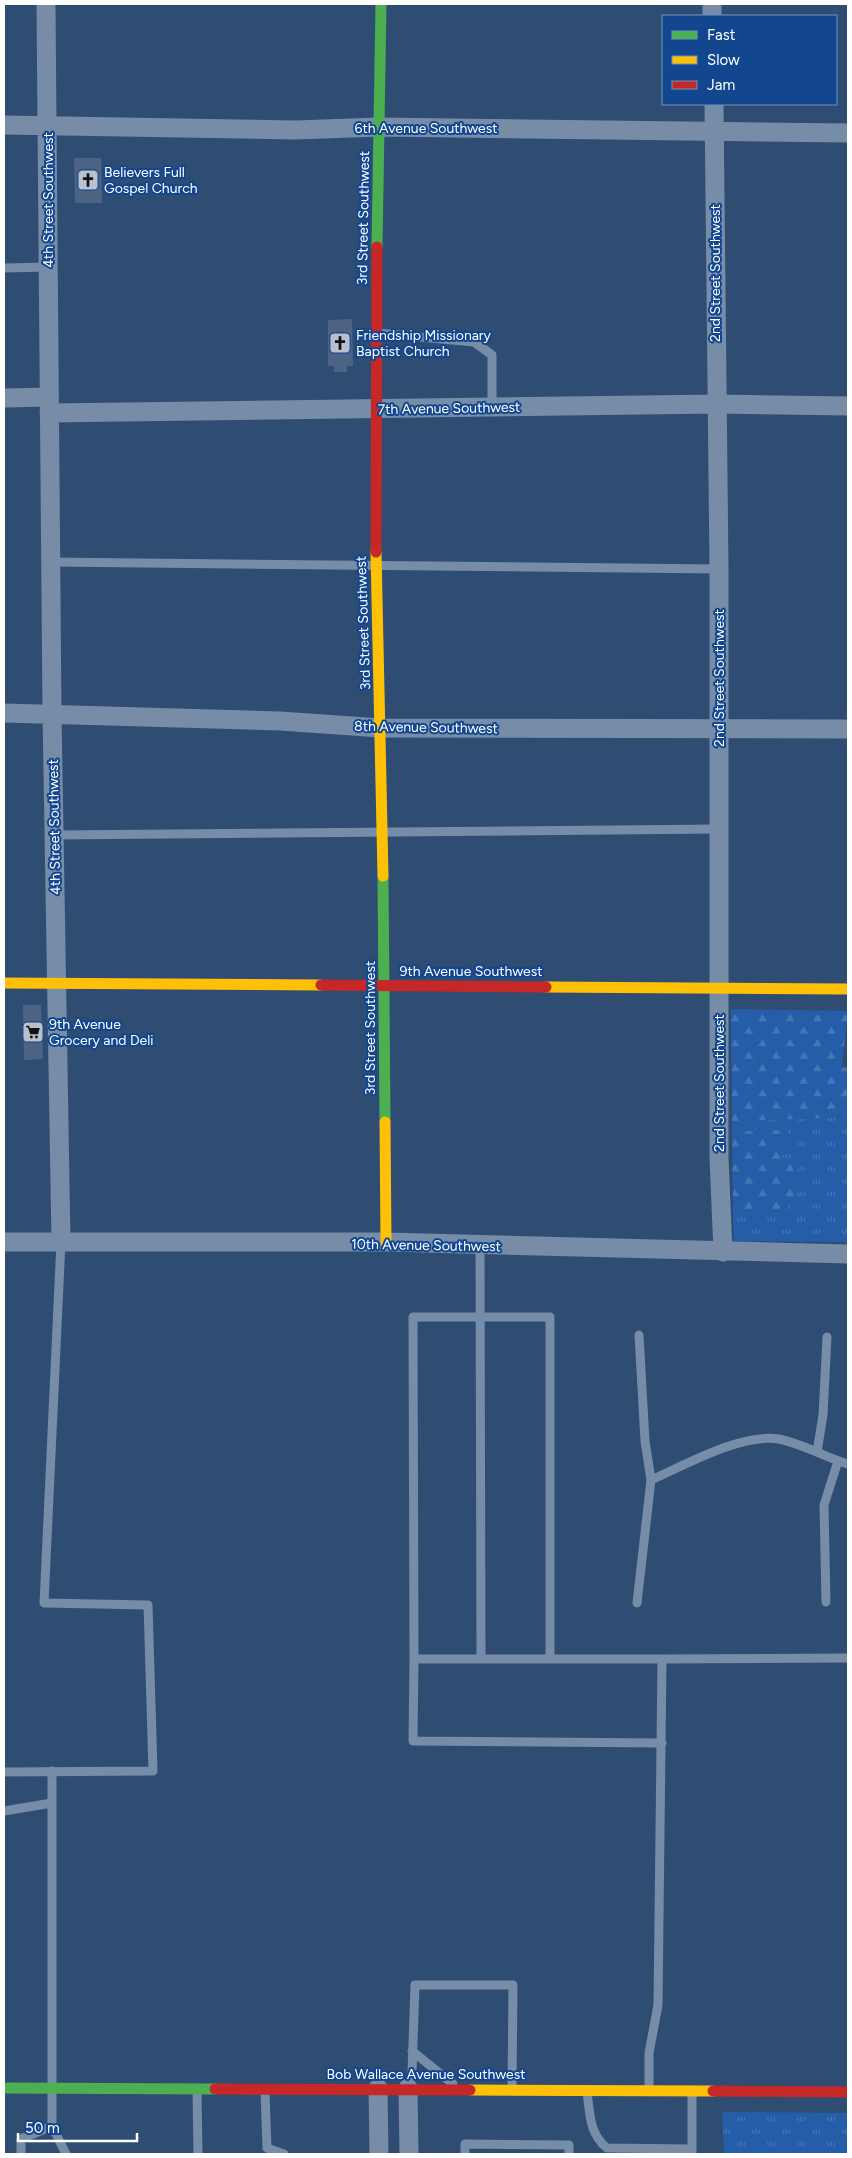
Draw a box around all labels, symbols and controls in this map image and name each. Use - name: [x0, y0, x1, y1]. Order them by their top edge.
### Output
- legend: [662, 15, 837, 105]
- text: Fast: [707, 26, 736, 44]
- text: Slow: [707, 51, 740, 69]
- text: Jam: [707, 76, 735, 94]
- street label: 6th Avenue Southwest: [354, 120, 498, 137]
- street label: 4th Street Southwest: [40, 132, 57, 268]
- street label: 3rd Street Southwest: [354, 151, 373, 285]
- place label: Believers Full Gospel Church: [104, 164, 198, 197]
- church icon: Believers Full Gospel Church: [76, 168, 100, 192]
- street label: 2nd Street Southwest: [707, 204, 724, 342]
- place label: Friendship Missionary Baptist Church: [356, 327, 492, 360]
- church icon: Friendship Missionary Baptist Church: [328, 331, 352, 355]
- street label: 7th Avenue Southwest: [378, 399, 520, 418]
- street label: 3rd Street Southwest: [353, 555, 374, 690]
- street label: 2nd Street Southwest: [711, 609, 728, 747]
- street label: 8th Avenue Southwest: [354, 718, 498, 737]
- street label: 4th Street Southwest: [45, 759, 64, 895]
- street label: 3rd Street Southwest: [362, 961, 379, 1095]
- street label: 9th Avenue Southwest: [399, 963, 543, 980]
- street label: 2nd Street Southwest: [711, 1014, 728, 1152]
- place label: 9th Avenue Grocery and Deli: [49, 1016, 153, 1049]
- supermarket icon: 9th Avenue Grocery and Deli: [21, 1020, 45, 1044]
- street label: 10th Avenue Southwest: [351, 1236, 501, 1255]
- street label: Bob Wallace Avenue Southwest: [327, 2066, 525, 2083]
- scale bar: [18, 2110, 136, 2142]
- text: 50 m: [25, 2119, 60, 2137]

